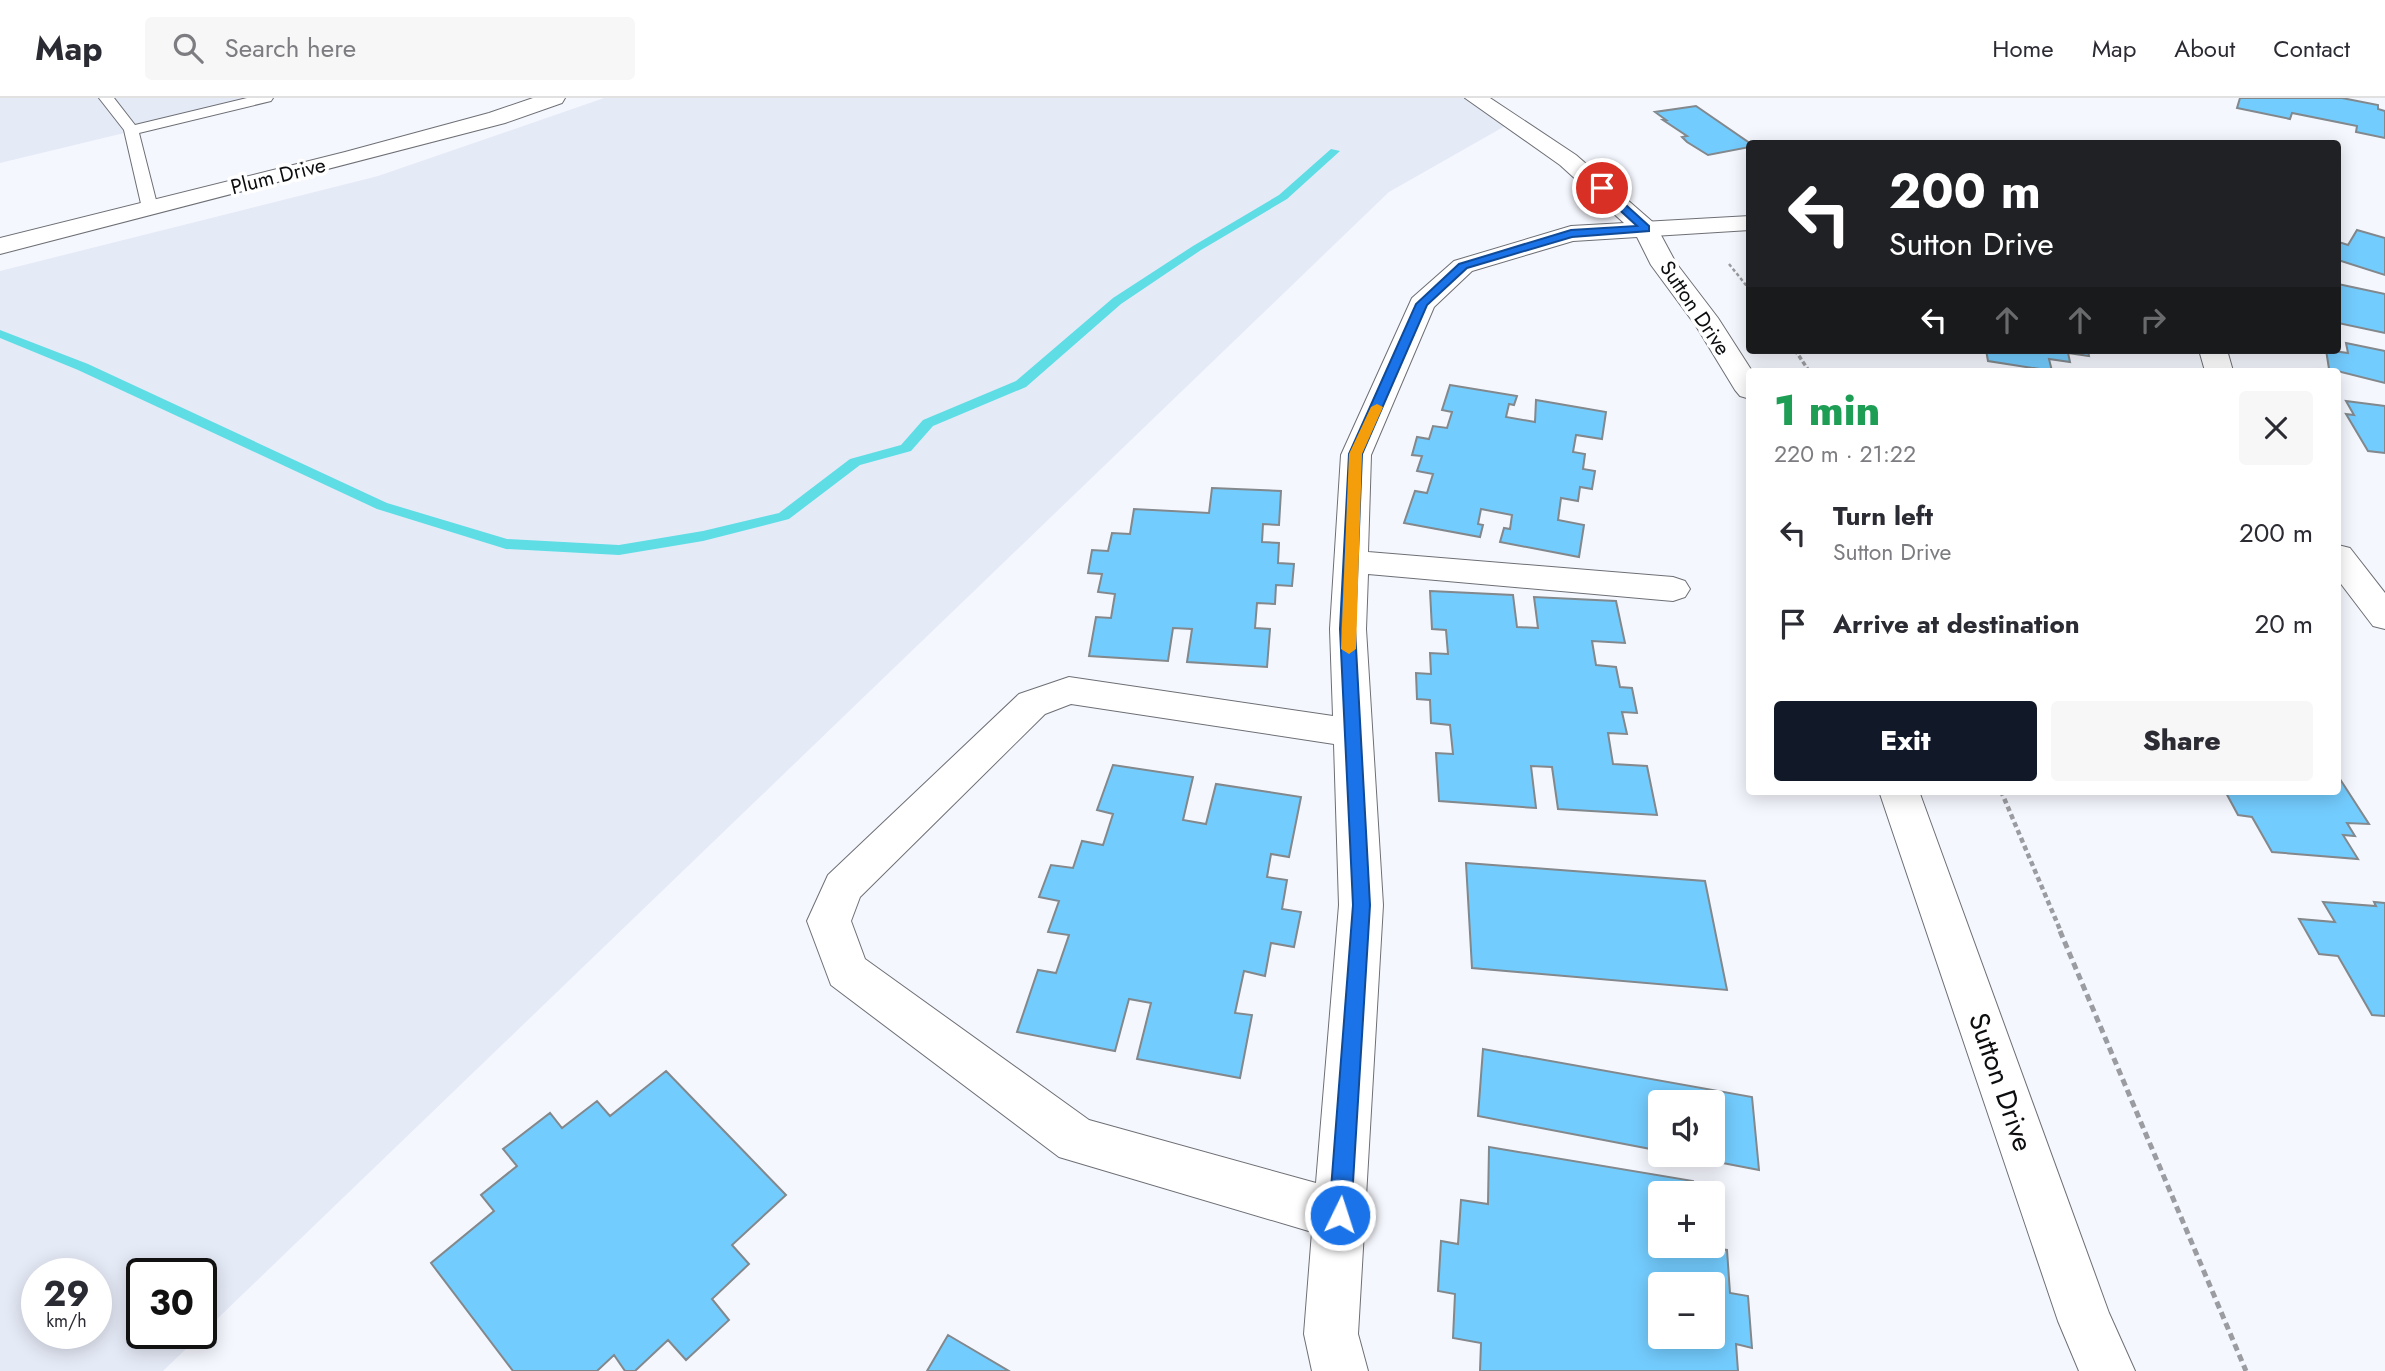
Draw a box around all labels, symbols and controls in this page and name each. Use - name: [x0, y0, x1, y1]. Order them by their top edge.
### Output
- search box: [145, 17, 635, 80]
- text: Map: [35, 25, 103, 72]
- icon: search: [169, 29, 207, 67]
- text: Search here: [225, 29, 356, 67]
- text: Home: [1992, 31, 2054, 66]
- text: Map: [2092, 31, 2136, 66]
- text: About: [2174, 31, 2235, 66]
- text: Contact: [2273, 31, 2350, 66]
- street label: Plum Drive: [227, 150, 329, 202]
- text: 200 m: [1889, 156, 2041, 226]
- pin: [1572, 158, 1632, 218]
- icon: left: [1774, 168, 1865, 259]
- icon: arrive: [1583, 169, 1621, 207]
- text: Sutton Drive: [1889, 221, 2054, 267]
- street label: Sutton Drive: [1652, 255, 1738, 361]
- icon: left: [1915, 301, 1953, 339]
- icon: ahead: [1988, 301, 2026, 339]
- icon: ahead: [2061, 301, 2099, 339]
- icon: right: [2134, 301, 2172, 339]
- text: 1 min: [1774, 380, 1880, 441]
- button: close: [2239, 391, 2313, 465]
- text: 220 m · 21:22: [1774, 437, 1916, 471]
- text: Turn left: [1833, 497, 1933, 535]
- icon: left: [1774, 514, 1812, 552]
- text: 200 m: [2239, 514, 2313, 552]
- text: Sutton Drive: [1833, 535, 1951, 569]
- icon: arrive: [1774, 605, 1812, 643]
- text: Arrive at destination: [1833, 605, 2080, 643]
- text: 20 m: [2255, 605, 2313, 643]
- button: Exit: [1774, 701, 2037, 781]
- button: Share: [2051, 701, 2313, 781]
- street label: Sutton Drive: [1958, 1007, 2044, 1157]
- map controls: [1648, 1090, 1725, 1349]
- button: sound: [1648, 1090, 1725, 1167]
- position arrow: [1303, 1178, 1377, 1252]
- button: +: [1648, 1181, 1725, 1258]
- speed limit sign: 30: [126, 1258, 217, 1349]
- text: 29: [43, 1269, 90, 1319]
- button: −: [1648, 1272, 1725, 1349]
- text: km/h: [46, 1308, 87, 1334]

